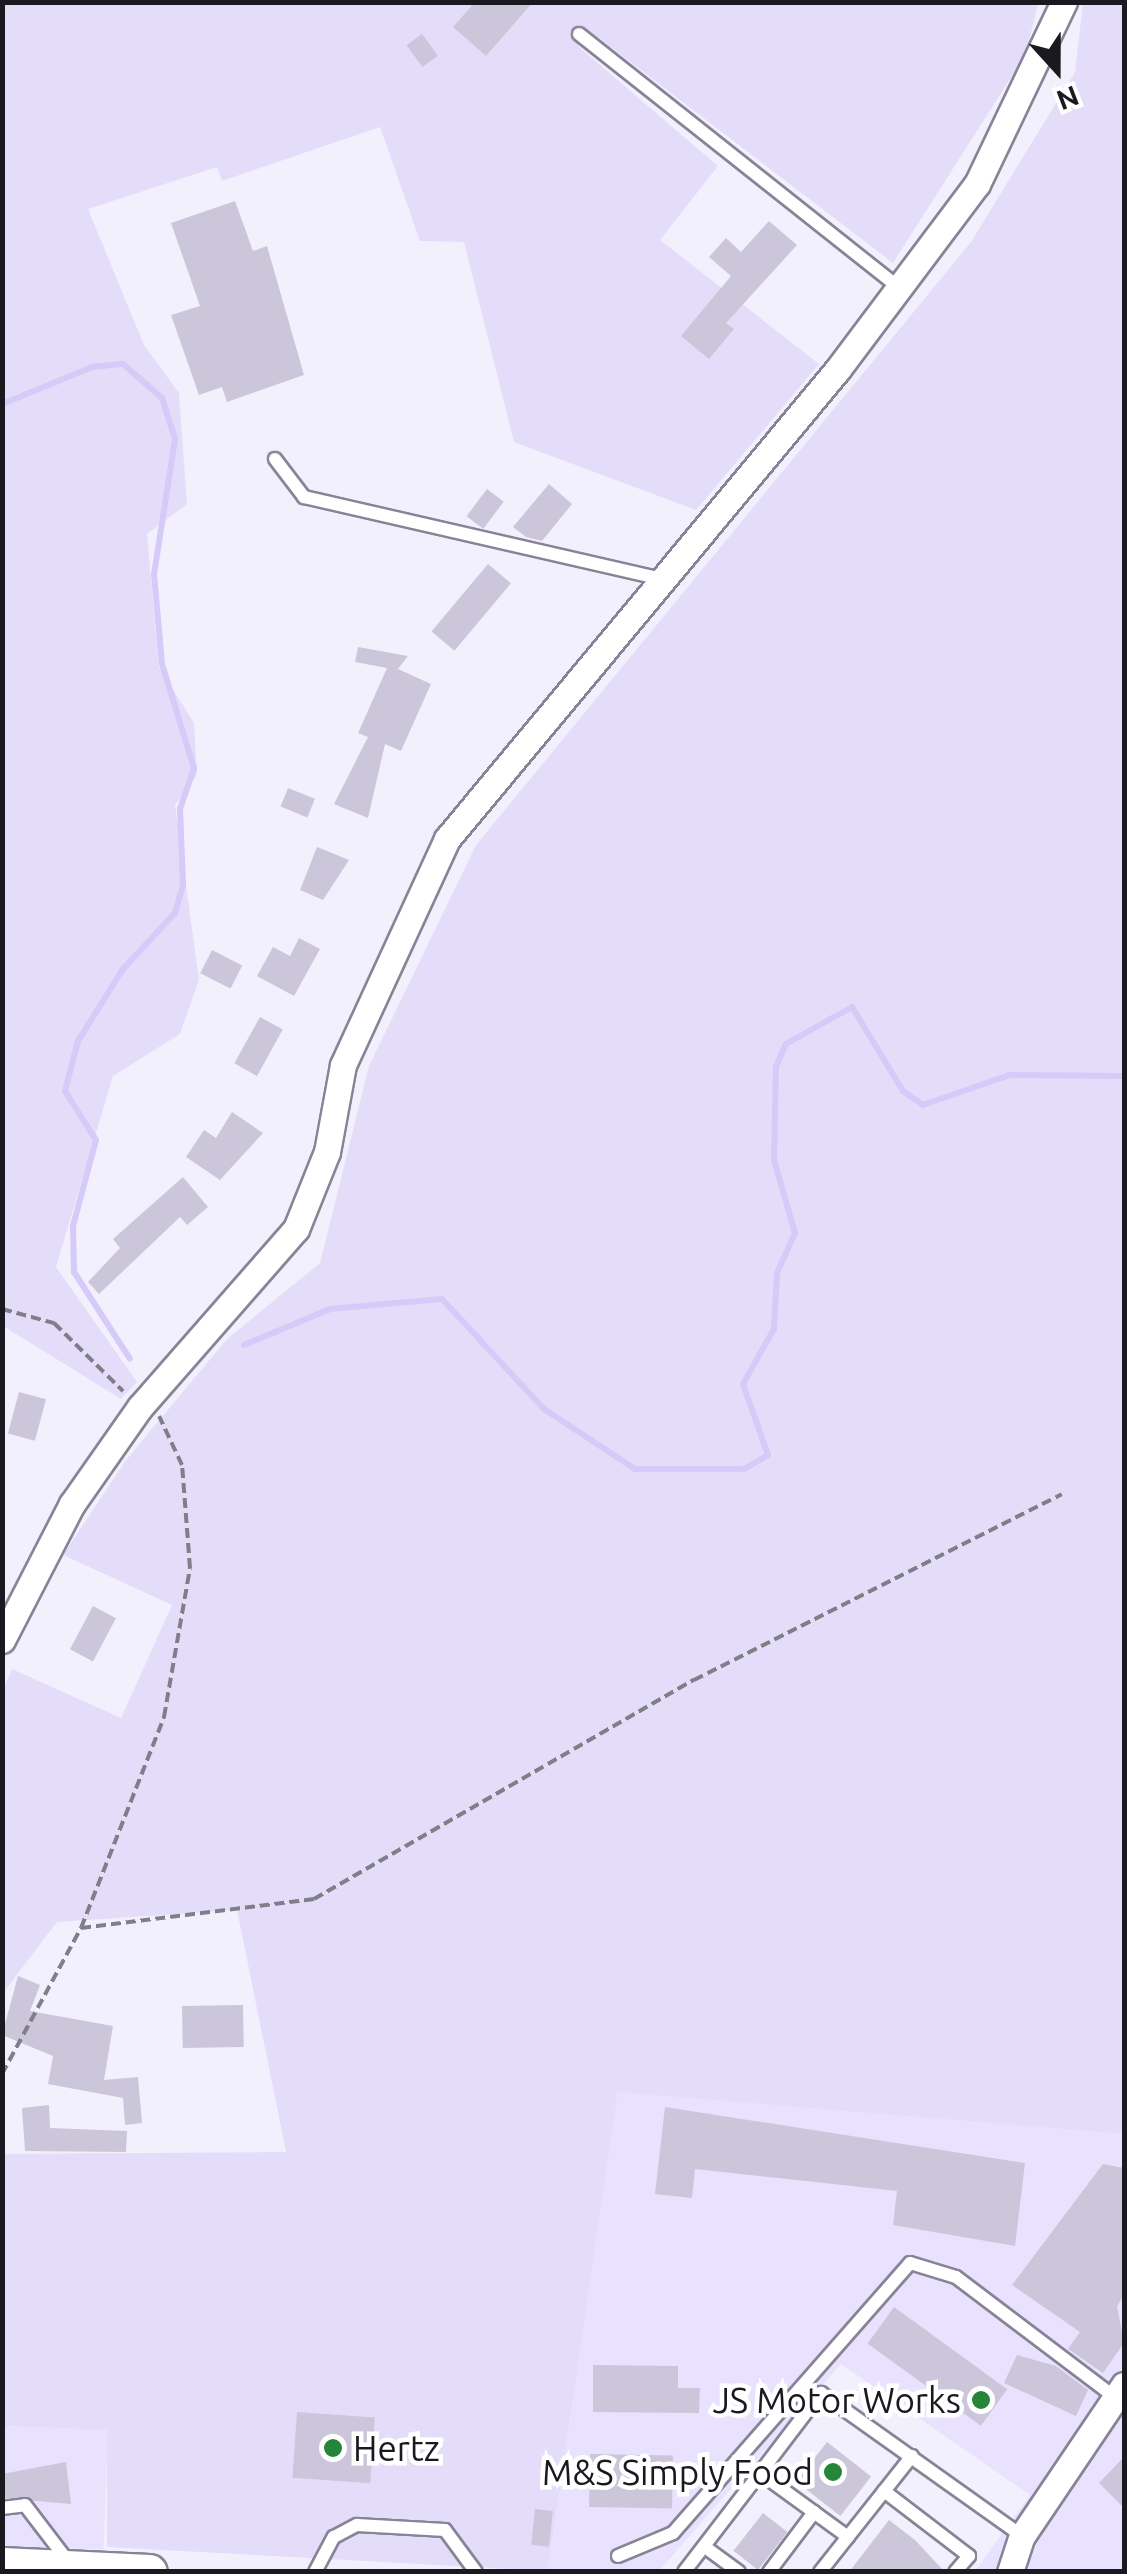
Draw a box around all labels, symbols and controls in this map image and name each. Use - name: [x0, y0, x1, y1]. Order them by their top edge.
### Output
- north arrow: [1007, 20, 1107, 120]
- text: N: [1053, 80, 1083, 117]
- place label: JS Motor Works: [713, 2379, 961, 2421]
- marker: JS Motor Works: [970, 2389, 992, 2411]
- place label: Hertz: [353, 2427, 440, 2469]
- marker: Hertz: [322, 2437, 344, 2459]
- place label: M&S Simply Food: [542, 2451, 813, 2493]
- marker: M&S Simply Food: [822, 2461, 844, 2483]

